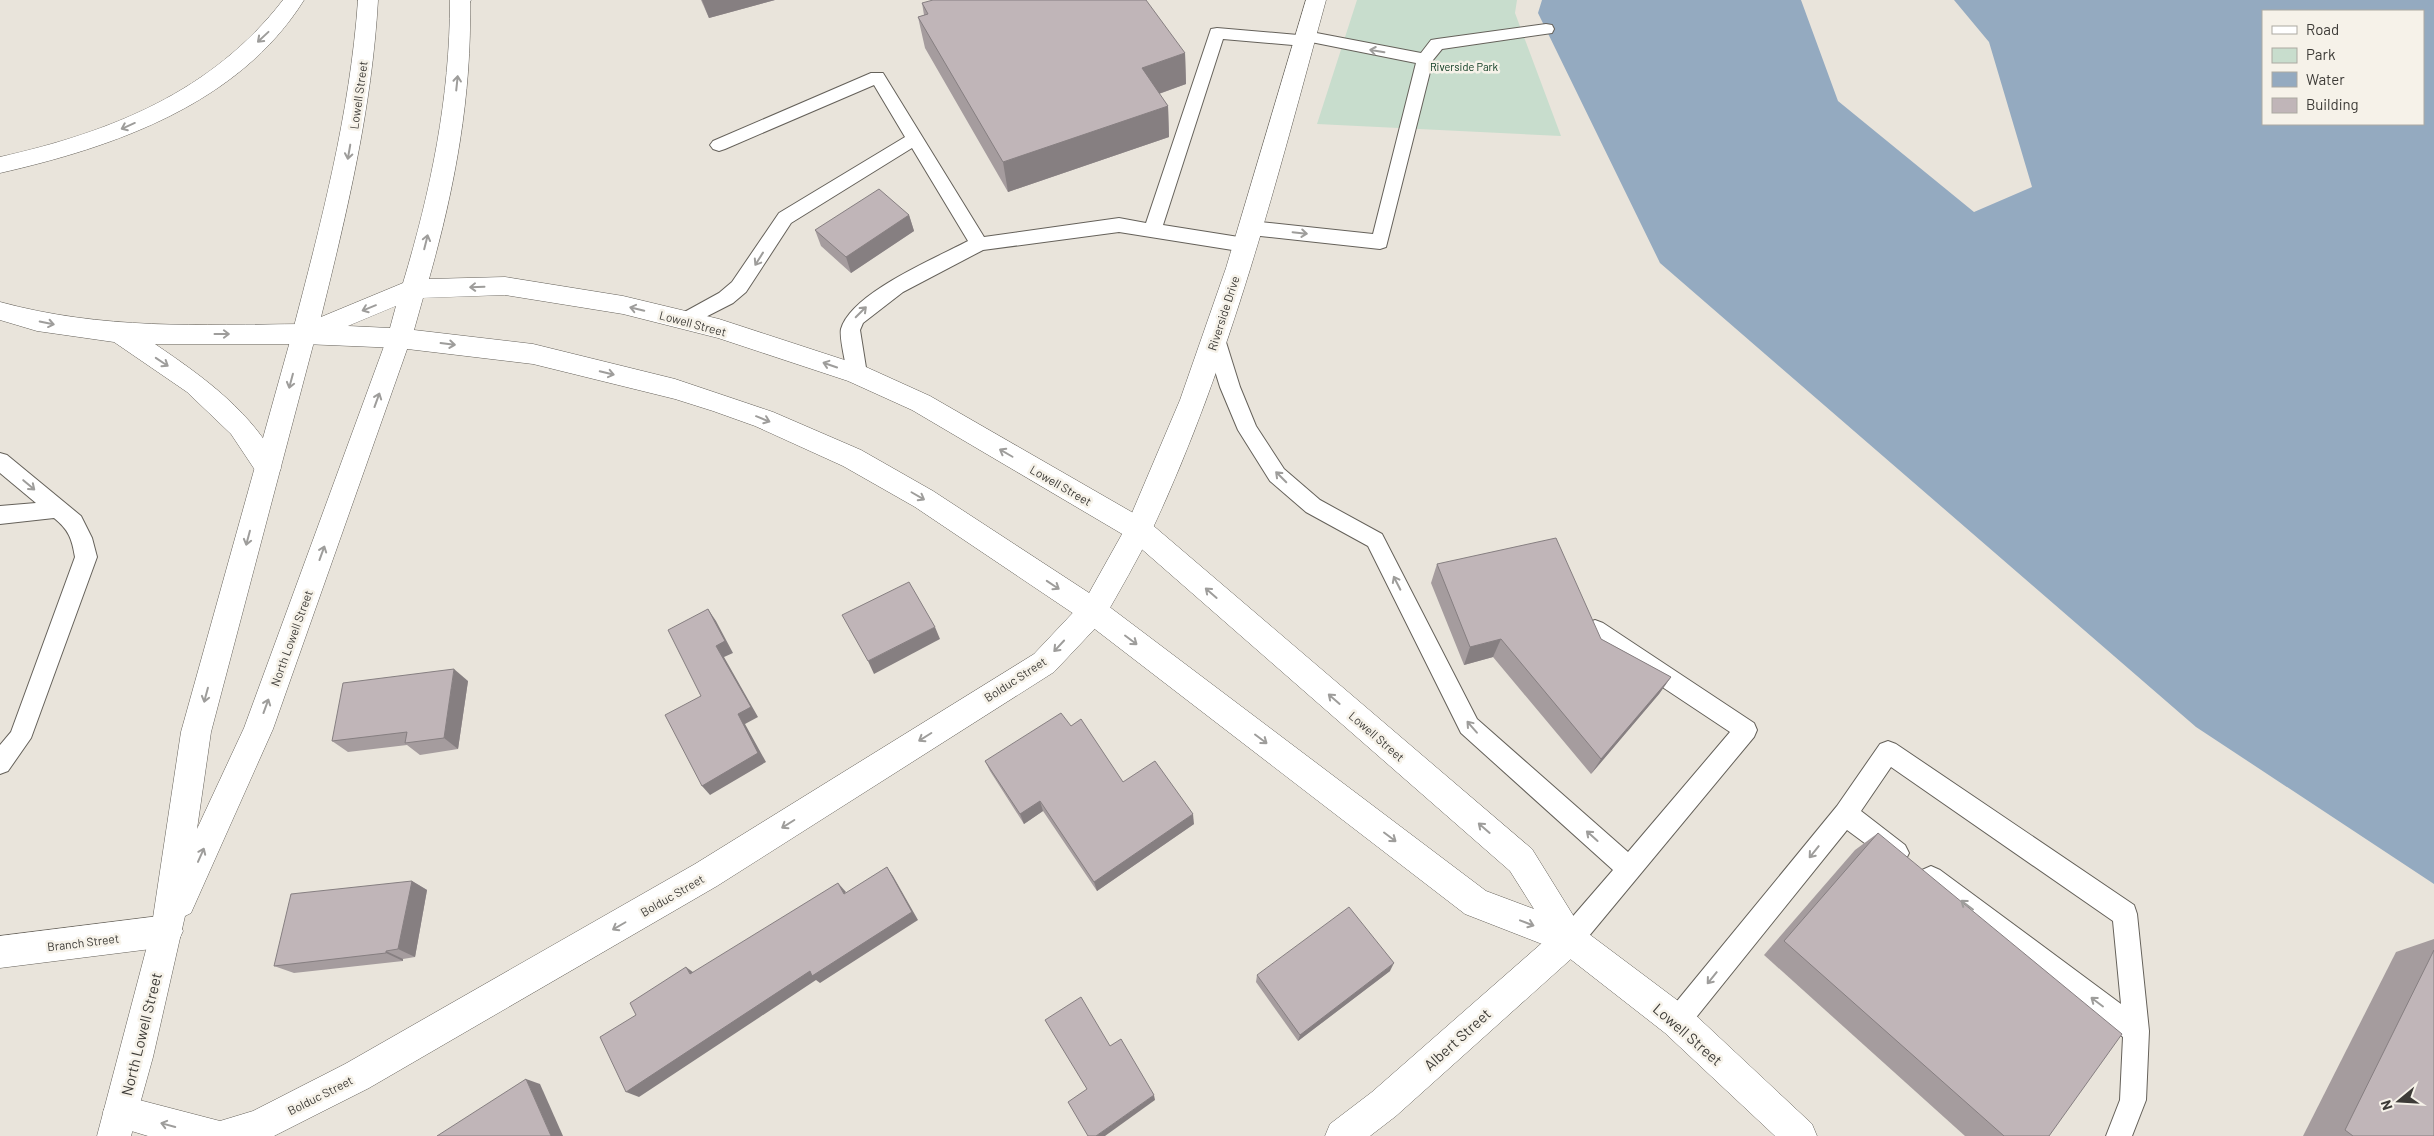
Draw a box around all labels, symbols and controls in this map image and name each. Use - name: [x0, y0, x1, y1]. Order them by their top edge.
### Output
- legend: [2262, 10, 2424, 125]
- text: Road: [2306, 20, 2339, 38]
- one-way arrow: [257, 31, 269, 43]
- text: Park: [2306, 45, 2336, 63]
- one-way arrow: [1369, 46, 1385, 56]
- street label: Lowell Street: [346, 60, 370, 130]
- park label: Riverside Park: [1430, 60, 1499, 73]
- text: Water: [2306, 70, 2345, 88]
- one-way arrow: [452, 75, 462, 91]
- text: Building: [2306, 95, 2359, 113]
- one-way arrow: [121, 122, 136, 132]
- one-way arrow: [344, 144, 354, 160]
- one-way arrow: [1291, 228, 1307, 238]
- one-way arrow: [422, 234, 431, 250]
- one-way arrow: [753, 252, 763, 266]
- street label: Riverside Drive: [1204, 274, 1242, 352]
- one-way arrow: [469, 282, 485, 292]
- one-way arrow: [362, 303, 377, 313]
- one-way arrow: [630, 303, 646, 313]
- one-way arrow: [855, 306, 868, 318]
- street label: Lowell Street: [658, 307, 728, 339]
- one-way arrow: [39, 319, 55, 328]
- one-way arrow: [214, 329, 230, 339]
- one-way arrow: [439, 339, 455, 349]
- one-way arrow: [154, 357, 168, 367]
- one-way arrow: [822, 360, 838, 370]
- one-way arrow: [599, 368, 615, 378]
- one-way arrow: [286, 373, 295, 389]
- one-way arrow: [373, 393, 382, 408]
- one-way arrow: [755, 415, 770, 425]
- one-way arrow: [1000, 447, 1014, 457]
- street label: Lowell Street: [1028, 462, 1094, 508]
- one-way arrow: [1274, 471, 1287, 483]
- one-way arrow: [22, 479, 35, 490]
- one-way arrow: [910, 491, 924, 501]
- one-way arrow: [243, 530, 253, 546]
- one-way arrow: [318, 546, 327, 561]
- one-way arrow: [1392, 576, 1401, 591]
- one-way arrow: [1046, 580, 1060, 590]
- one-way arrow: [1205, 587, 1218, 599]
- street label: North Lowell Street: [267, 588, 315, 688]
- one-way arrow: [1124, 635, 1137, 646]
- one-way arrow: [1053, 640, 1065, 653]
- street label: Bolduc Street: [981, 654, 1049, 704]
- one-way arrow: [200, 687, 210, 703]
- one-way arrow: [1328, 694, 1341, 705]
- one-way arrow: [262, 699, 271, 714]
- street label: Lowell Street: [1347, 708, 1407, 764]
- one-way arrow: [1467, 720, 1478, 733]
- one-way arrow: [918, 732, 932, 742]
- one-way arrow: [1254, 733, 1267, 744]
- one-way arrow: [781, 819, 795, 829]
- one-way arrow: [1477, 823, 1490, 834]
- one-way arrow: [1586, 830, 1599, 842]
- one-way arrow: [1383, 832, 1396, 843]
- one-way arrow: [1809, 845, 1820, 858]
- one-way arrow: [197, 848, 207, 863]
- street label: Bolduc Street: [638, 871, 706, 919]
- one-way arrow: [1960, 900, 1974, 910]
- one-way arrow: [1519, 919, 1534, 928]
- one-way arrow: [612, 921, 626, 931]
- street label: Branch Street: [46, 931, 120, 953]
- street label: North Lowell Street: [117, 971, 165, 1097]
- one-way arrow: [1706, 971, 1717, 984]
- one-way arrow: [2091, 997, 2104, 1008]
- street label: Lowell Street: [1650, 999, 1726, 1069]
- street label: Albert Street: [1420, 1004, 1494, 1074]
- street label: Bolduc Street: [285, 1073, 355, 1117]
- north arrow: [2374, 1076, 2424, 1126]
- text: N: [2377, 1098, 2396, 1112]
- one-way arrow: [160, 1120, 176, 1129]

